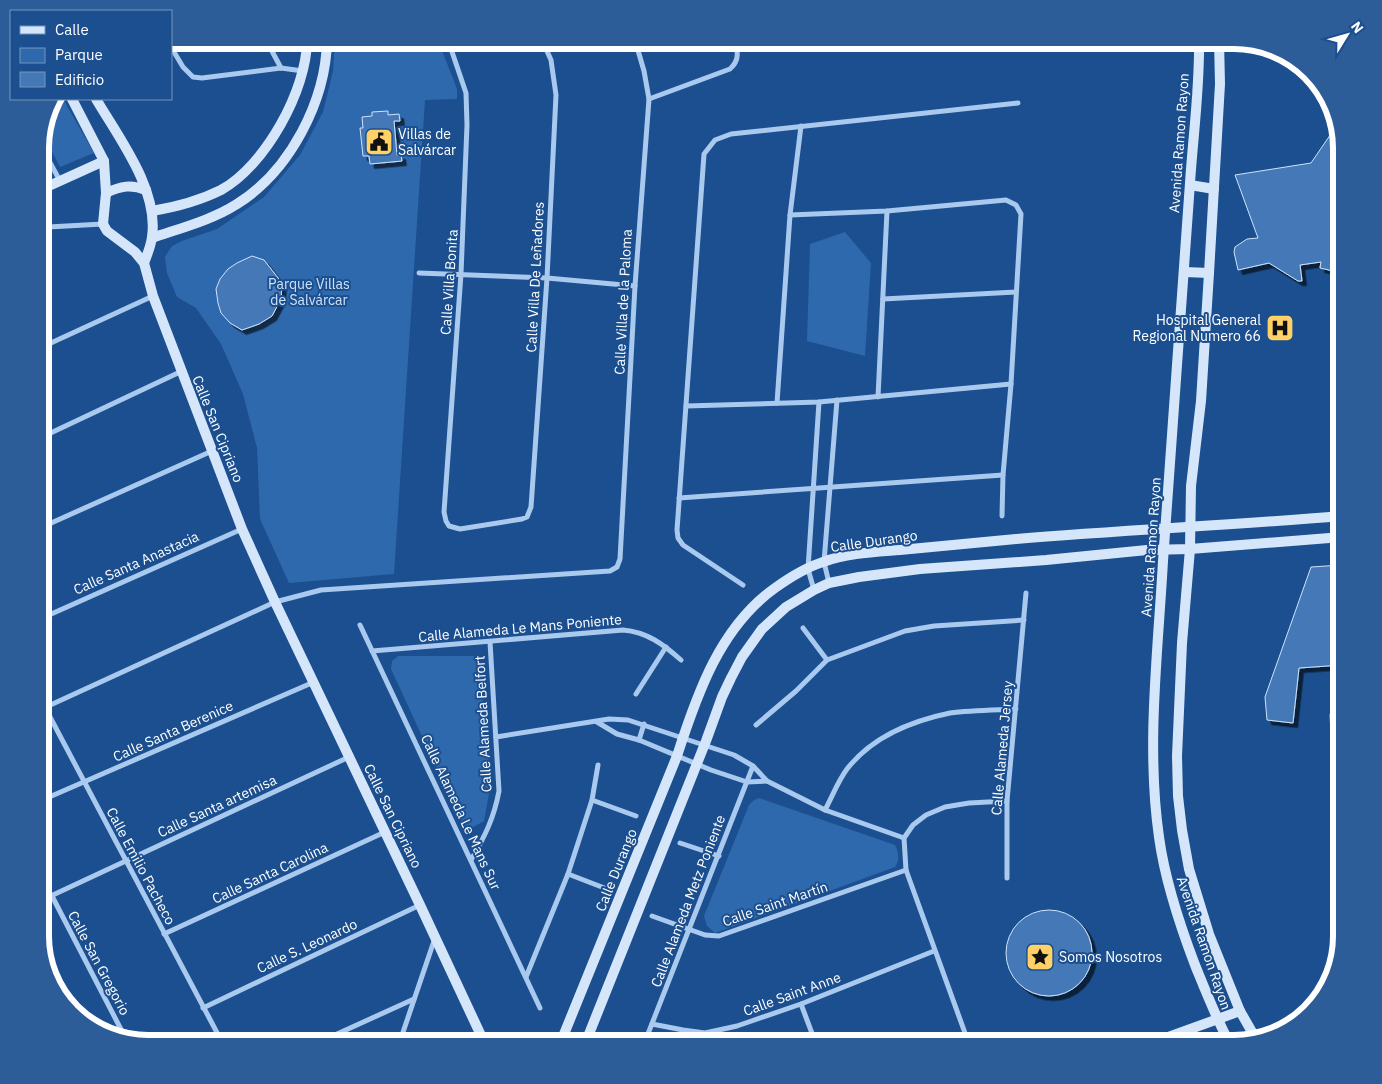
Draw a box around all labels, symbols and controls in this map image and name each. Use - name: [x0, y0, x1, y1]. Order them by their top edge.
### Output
- legend: [10, 10, 172, 100]
- north arrow: [1322, 10, 1372, 60]
- text: N: [1347, 18, 1368, 37]
- text: Calle: [55, 20, 89, 39]
- text: Parque: [55, 45, 103, 64]
- text: Edificio: [55, 70, 104, 89]
- street label: Avenida Ramon Rayon: [1165, 73, 1193, 213]
- place label: Villas de Salvárcar: [398, 125, 456, 159]
- public building icon: Villas de Salvárcar: [364, 127, 394, 157]
- street label: Calle Villa De Leñadores: [522, 201, 548, 353]
- street label: Calle Villa Bonita: [436, 228, 462, 335]
- street label: Calle Villa de la Paloma: [610, 228, 636, 375]
- park label: Parque Villas de Salvárcar: [268, 275, 350, 309]
- place label: Hospital General Regional Numero 66: [1133, 311, 1261, 345]
- hospital icon: Hospital General Regional Numero 66: [1265, 313, 1295, 343]
- street label: Calle San Cipriano: [188, 373, 248, 485]
- street label: Avenida Ramon Rayon: [1137, 477, 1165, 617]
- street label: Calle Durango: [829, 526, 919, 556]
- street label: Calle Santa Anastacia: [70, 527, 202, 599]
- street label: Calle Alameda Le Mans Poniente: [417, 610, 623, 646]
- street label: Calle Alameda Belfort: [470, 655, 496, 793]
- street label: Calle Alameda Jersey: [987, 680, 1017, 816]
- street label: Calle Santa Berenice: [110, 696, 236, 766]
- street label: Calle Alameda Le Mans Sur: [417, 731, 505, 893]
- street label: Calle San Cipriano: [360, 761, 426, 871]
- street label: Calle Santa artemisa: [155, 770, 280, 841]
- street label: Calle Emilio Pacheco: [102, 804, 180, 928]
- street label: Calle Alameda Metz Poniente: [647, 812, 729, 990]
- street label: Calle Durango: [591, 826, 641, 914]
- street label: Calle Santa Carolina: [209, 838, 331, 908]
- street label: Avenida Ramon Rayon: [1173, 874, 1235, 1012]
- street label: Calle Saint Martín: [720, 878, 830, 930]
- street label: Calle San Gregorio: [64, 908, 134, 1018]
- street label: Calle S. Leonardo: [254, 915, 360, 977]
- place icon: Somos Nosotros: [1025, 942, 1055, 972]
- place label: Somos Nosotros: [1059, 948, 1162, 966]
- street label: Calle Saint Anne: [741, 968, 844, 1020]

